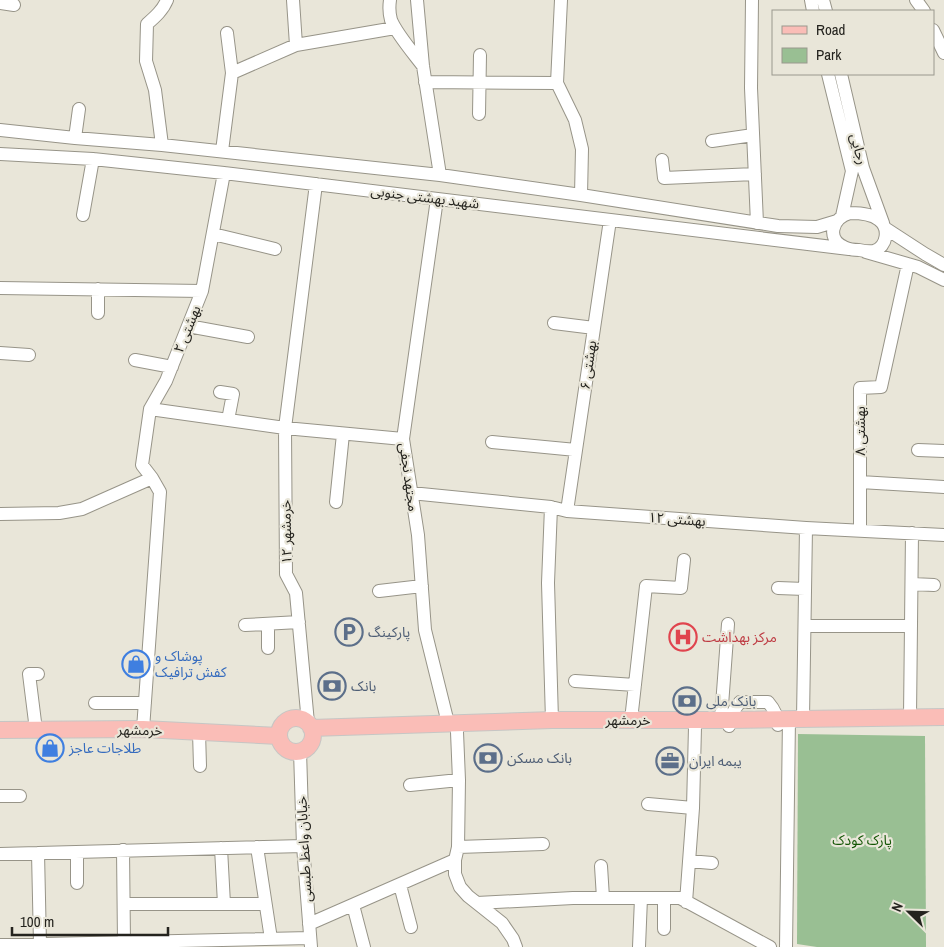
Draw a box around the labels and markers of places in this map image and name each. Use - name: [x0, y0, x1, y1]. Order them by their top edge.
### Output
- parking icon: پارکینگ: [334, 617, 364, 647]
- hospital icon: مرکز بهداشت: [668, 622, 698, 652]
- place label: پارکینگ: [368, 623, 410, 642]
- place label: مرکز بهداشت: [702, 628, 777, 646]
- place label: پوشاک و کفش ترافیک: [155, 647, 227, 681]
- shop icon: پوشاک و کفش ترافیک: [121, 649, 151, 679]
- bank icon: بانک: [317, 671, 347, 701]
- place label: بانک: [351, 677, 376, 695]
- bank icon: بانک ملی: [672, 686, 702, 716]
- place label: بانک ملی: [706, 692, 757, 710]
- shop icon: طلاجات عاجز: [35, 733, 65, 763]
- place label: طلاجات عاجز: [68, 739, 141, 757]
- bank icon: بانک مسکن: [473, 743, 503, 773]
- office icon: یبمه ایران: [655, 746, 685, 776]
- place label: بانک مسکن: [507, 749, 572, 767]
- place label: یبمه ایران: [689, 752, 742, 770]

